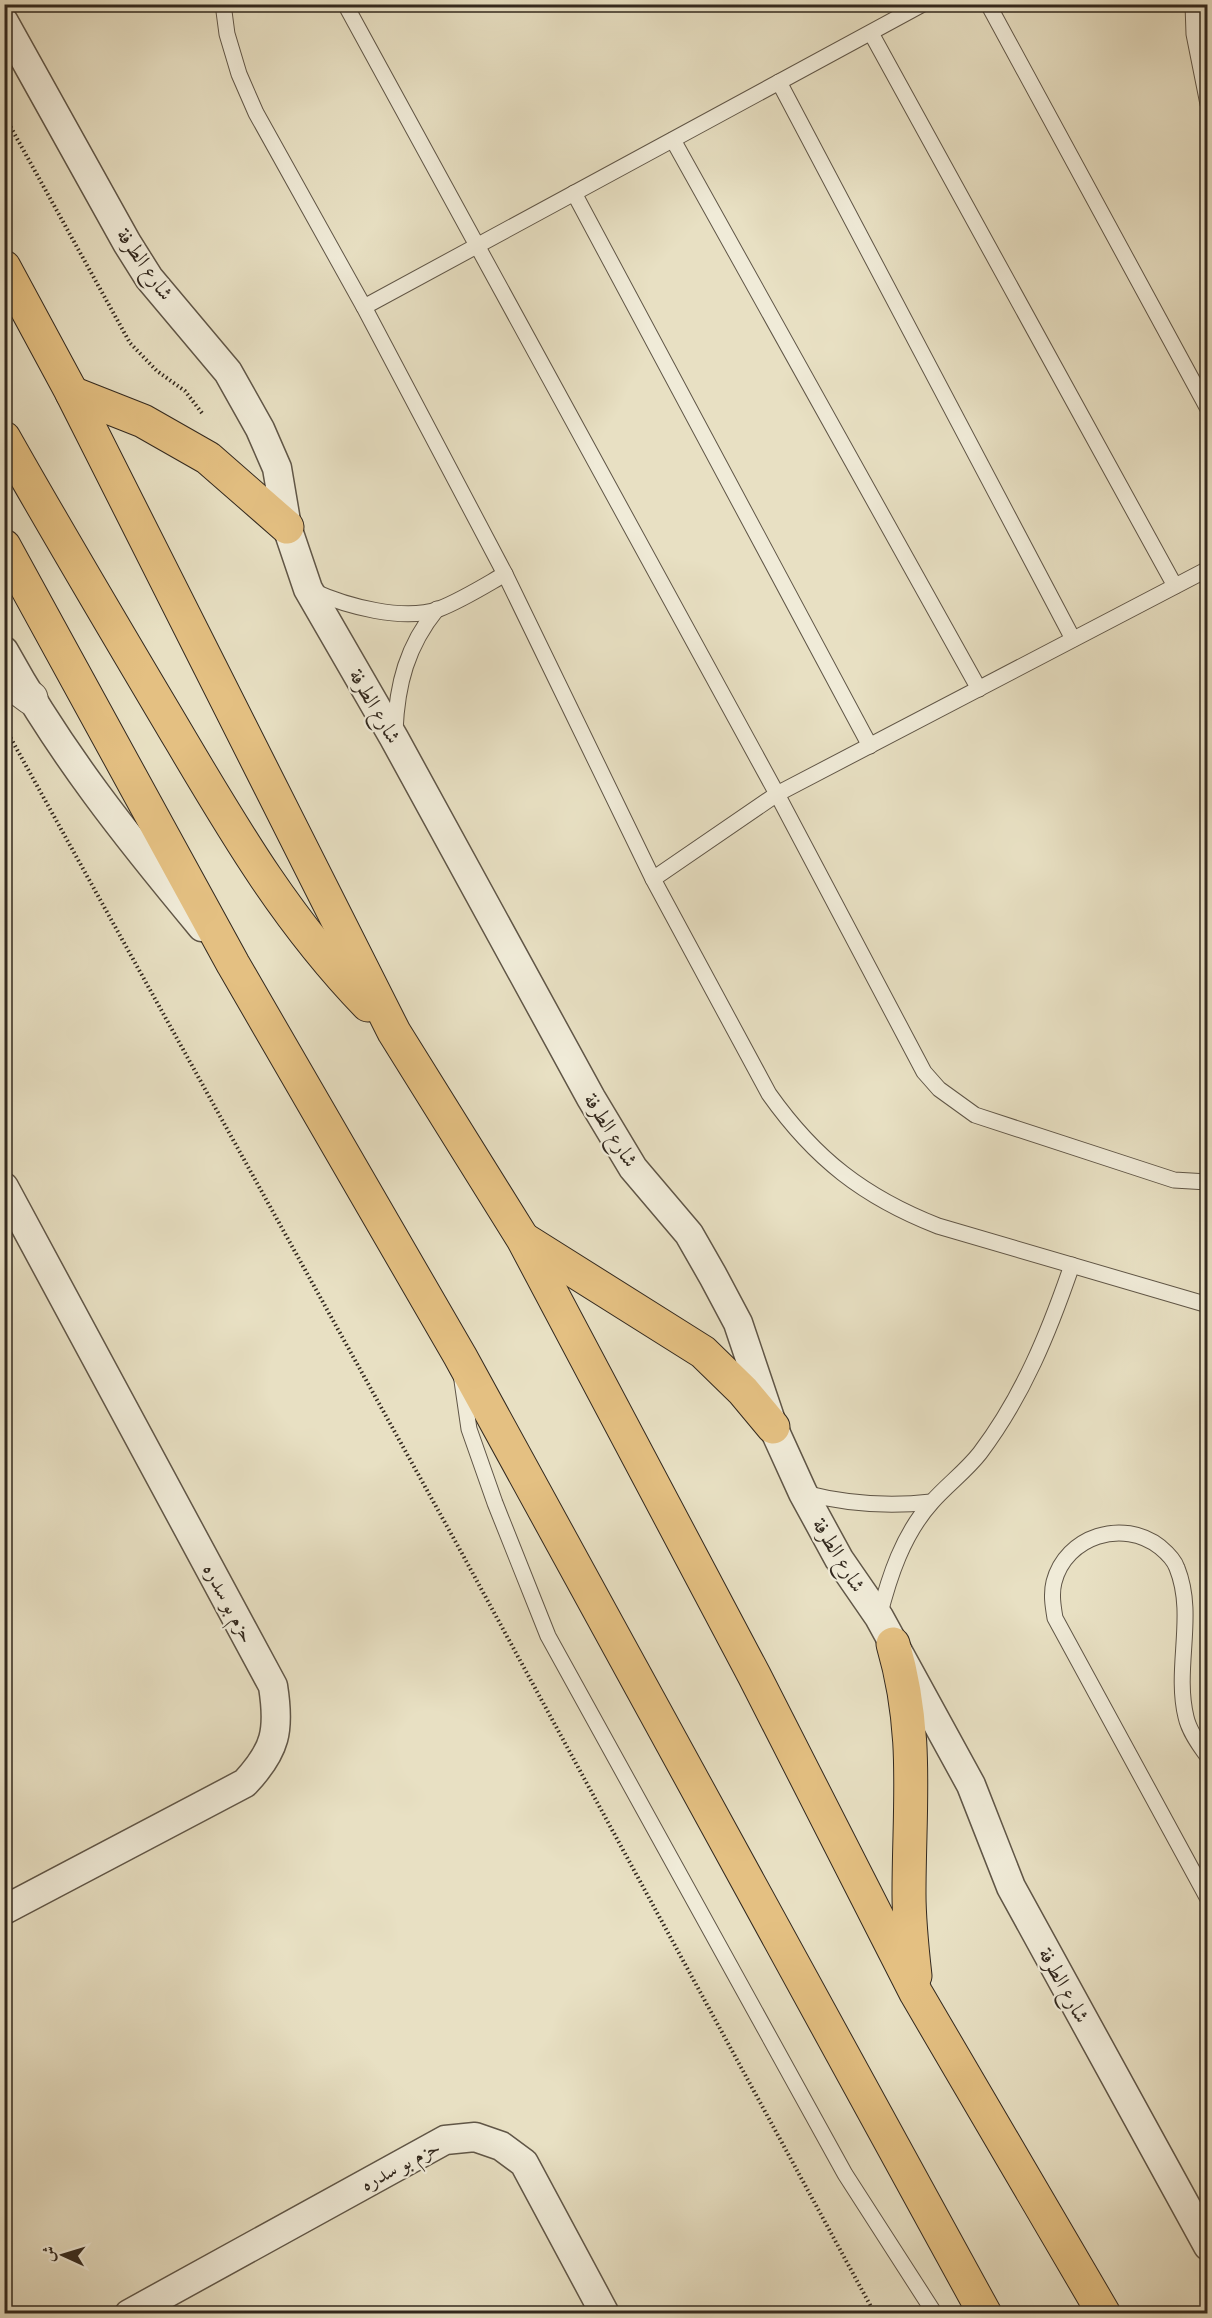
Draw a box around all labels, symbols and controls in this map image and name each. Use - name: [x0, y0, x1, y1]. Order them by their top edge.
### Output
- street label: شارع الطرفة: [107, 221, 182, 308]
- street label: شارع الطرفة: [339, 662, 409, 751]
- street label: شارع الطرفة: [574, 1087, 646, 1174]
- street label: شارع الطرفة: [802, 1512, 874, 1600]
- street label: حزم بو سدره: [193, 1557, 263, 1650]
- street label: شارع الطرفة: [1028, 1941, 1098, 2030]
- street label: حزم بو سدره: [354, 2131, 447, 2201]
- north arrow: [33, 2225, 93, 2285]
- text: ش: [36, 2245, 61, 2263]

